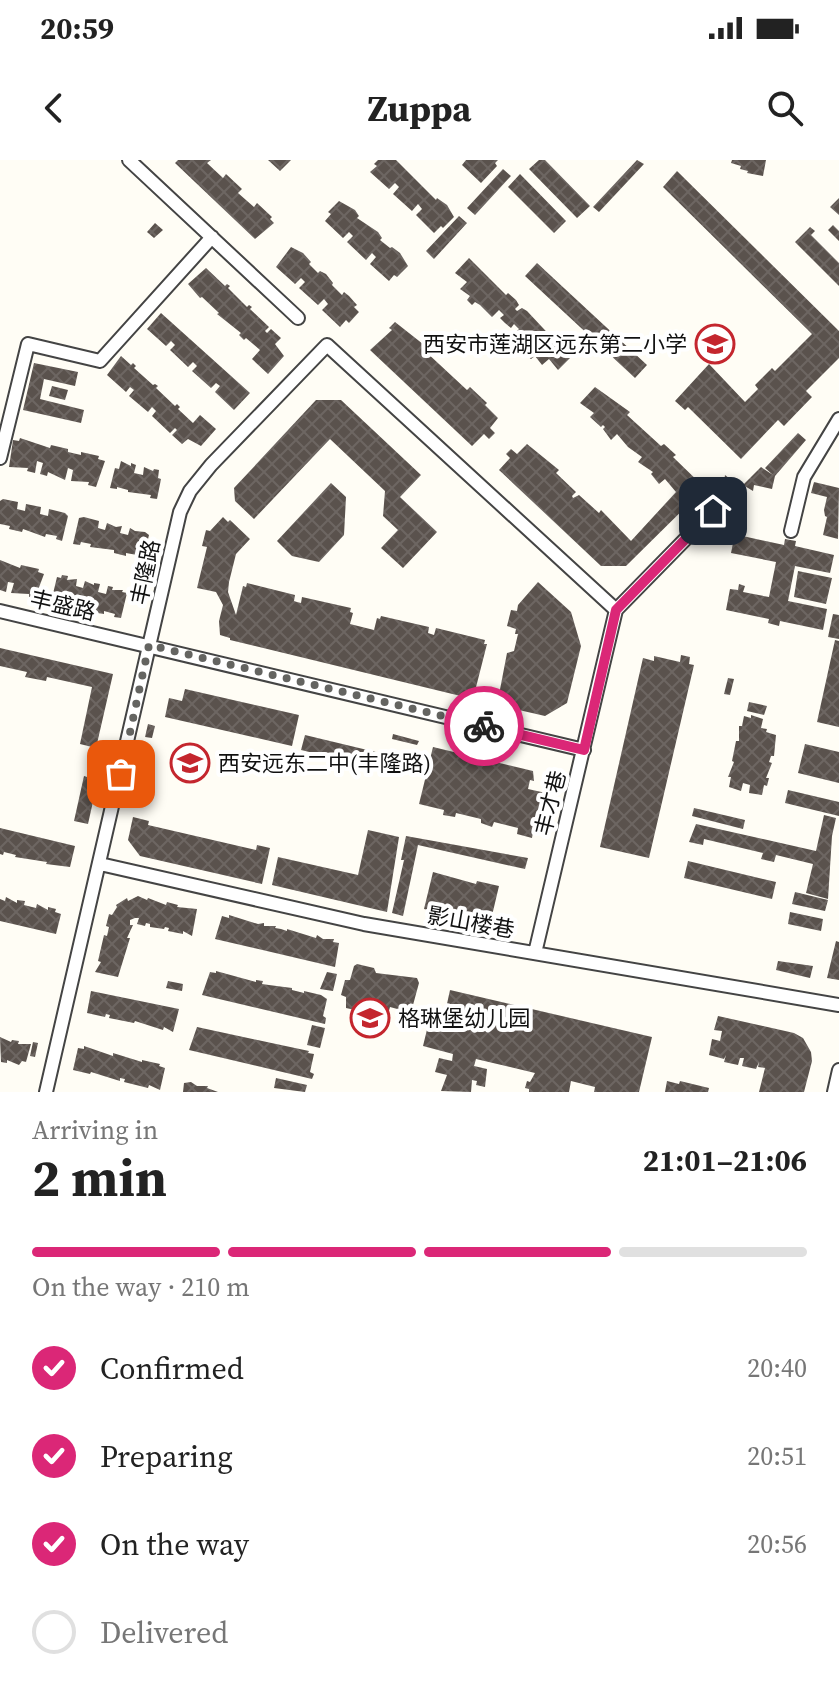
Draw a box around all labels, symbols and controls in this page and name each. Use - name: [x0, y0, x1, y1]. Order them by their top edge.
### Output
- text: 20:59: [40, 8, 114, 49]
- text: Zuppa: [368, 84, 471, 133]
- icon: back: [32, 86, 76, 130]
- icon: search: [763, 86, 807, 130]
- school or university icon: 西安市莲湖区远东第二小学: [694, 323, 736, 365]
- place label: 西安市莲湖区远东第二小学: [423, 329, 687, 359]
- pin: [679, 477, 747, 545]
- icon: home: [691, 489, 735, 533]
- street label: 丰隆路: [123, 537, 167, 607]
- street label: 丰盛路: [27, 583, 99, 627]
- courier: [444, 686, 524, 766]
- icon: bike: [462, 704, 506, 748]
- pin: [87, 740, 155, 808]
- school or university icon: 西安远东二中(丰隆路): [169, 742, 211, 784]
- place label: 西安远东二中(丰隆路): [218, 748, 431, 778]
- icon: bag: [99, 752, 143, 796]
- street label: 丰才巷: [527, 767, 573, 839]
- street label: 影山楼巷: [425, 900, 517, 944]
- school or university icon: 格琳堡幼儿园: [349, 997, 391, 1039]
- place label: 格琳堡幼儿园: [398, 1003, 530, 1033]
- text: Arriving in: [32, 1112, 158, 1148]
- text: 21:01–21:06: [643, 1140, 807, 1181]
- text: 2 min: [32, 1142, 167, 1213]
- text: On the way · 210 m: [32, 1269, 250, 1305]
- icon: check: [32, 1346, 76, 1390]
- text: Confirmed: [100, 1348, 244, 1389]
- text: 20:40: [747, 1350, 807, 1386]
- icon: check: [32, 1434, 76, 1478]
- text: Preparing: [100, 1436, 233, 1477]
- text: 20:51: [747, 1438, 807, 1474]
- icon: check: [32, 1522, 76, 1566]
- text: On the way: [100, 1524, 249, 1565]
- text: 20:56: [747, 1526, 807, 1562]
- text: Delivered: [100, 1612, 228, 1653]

